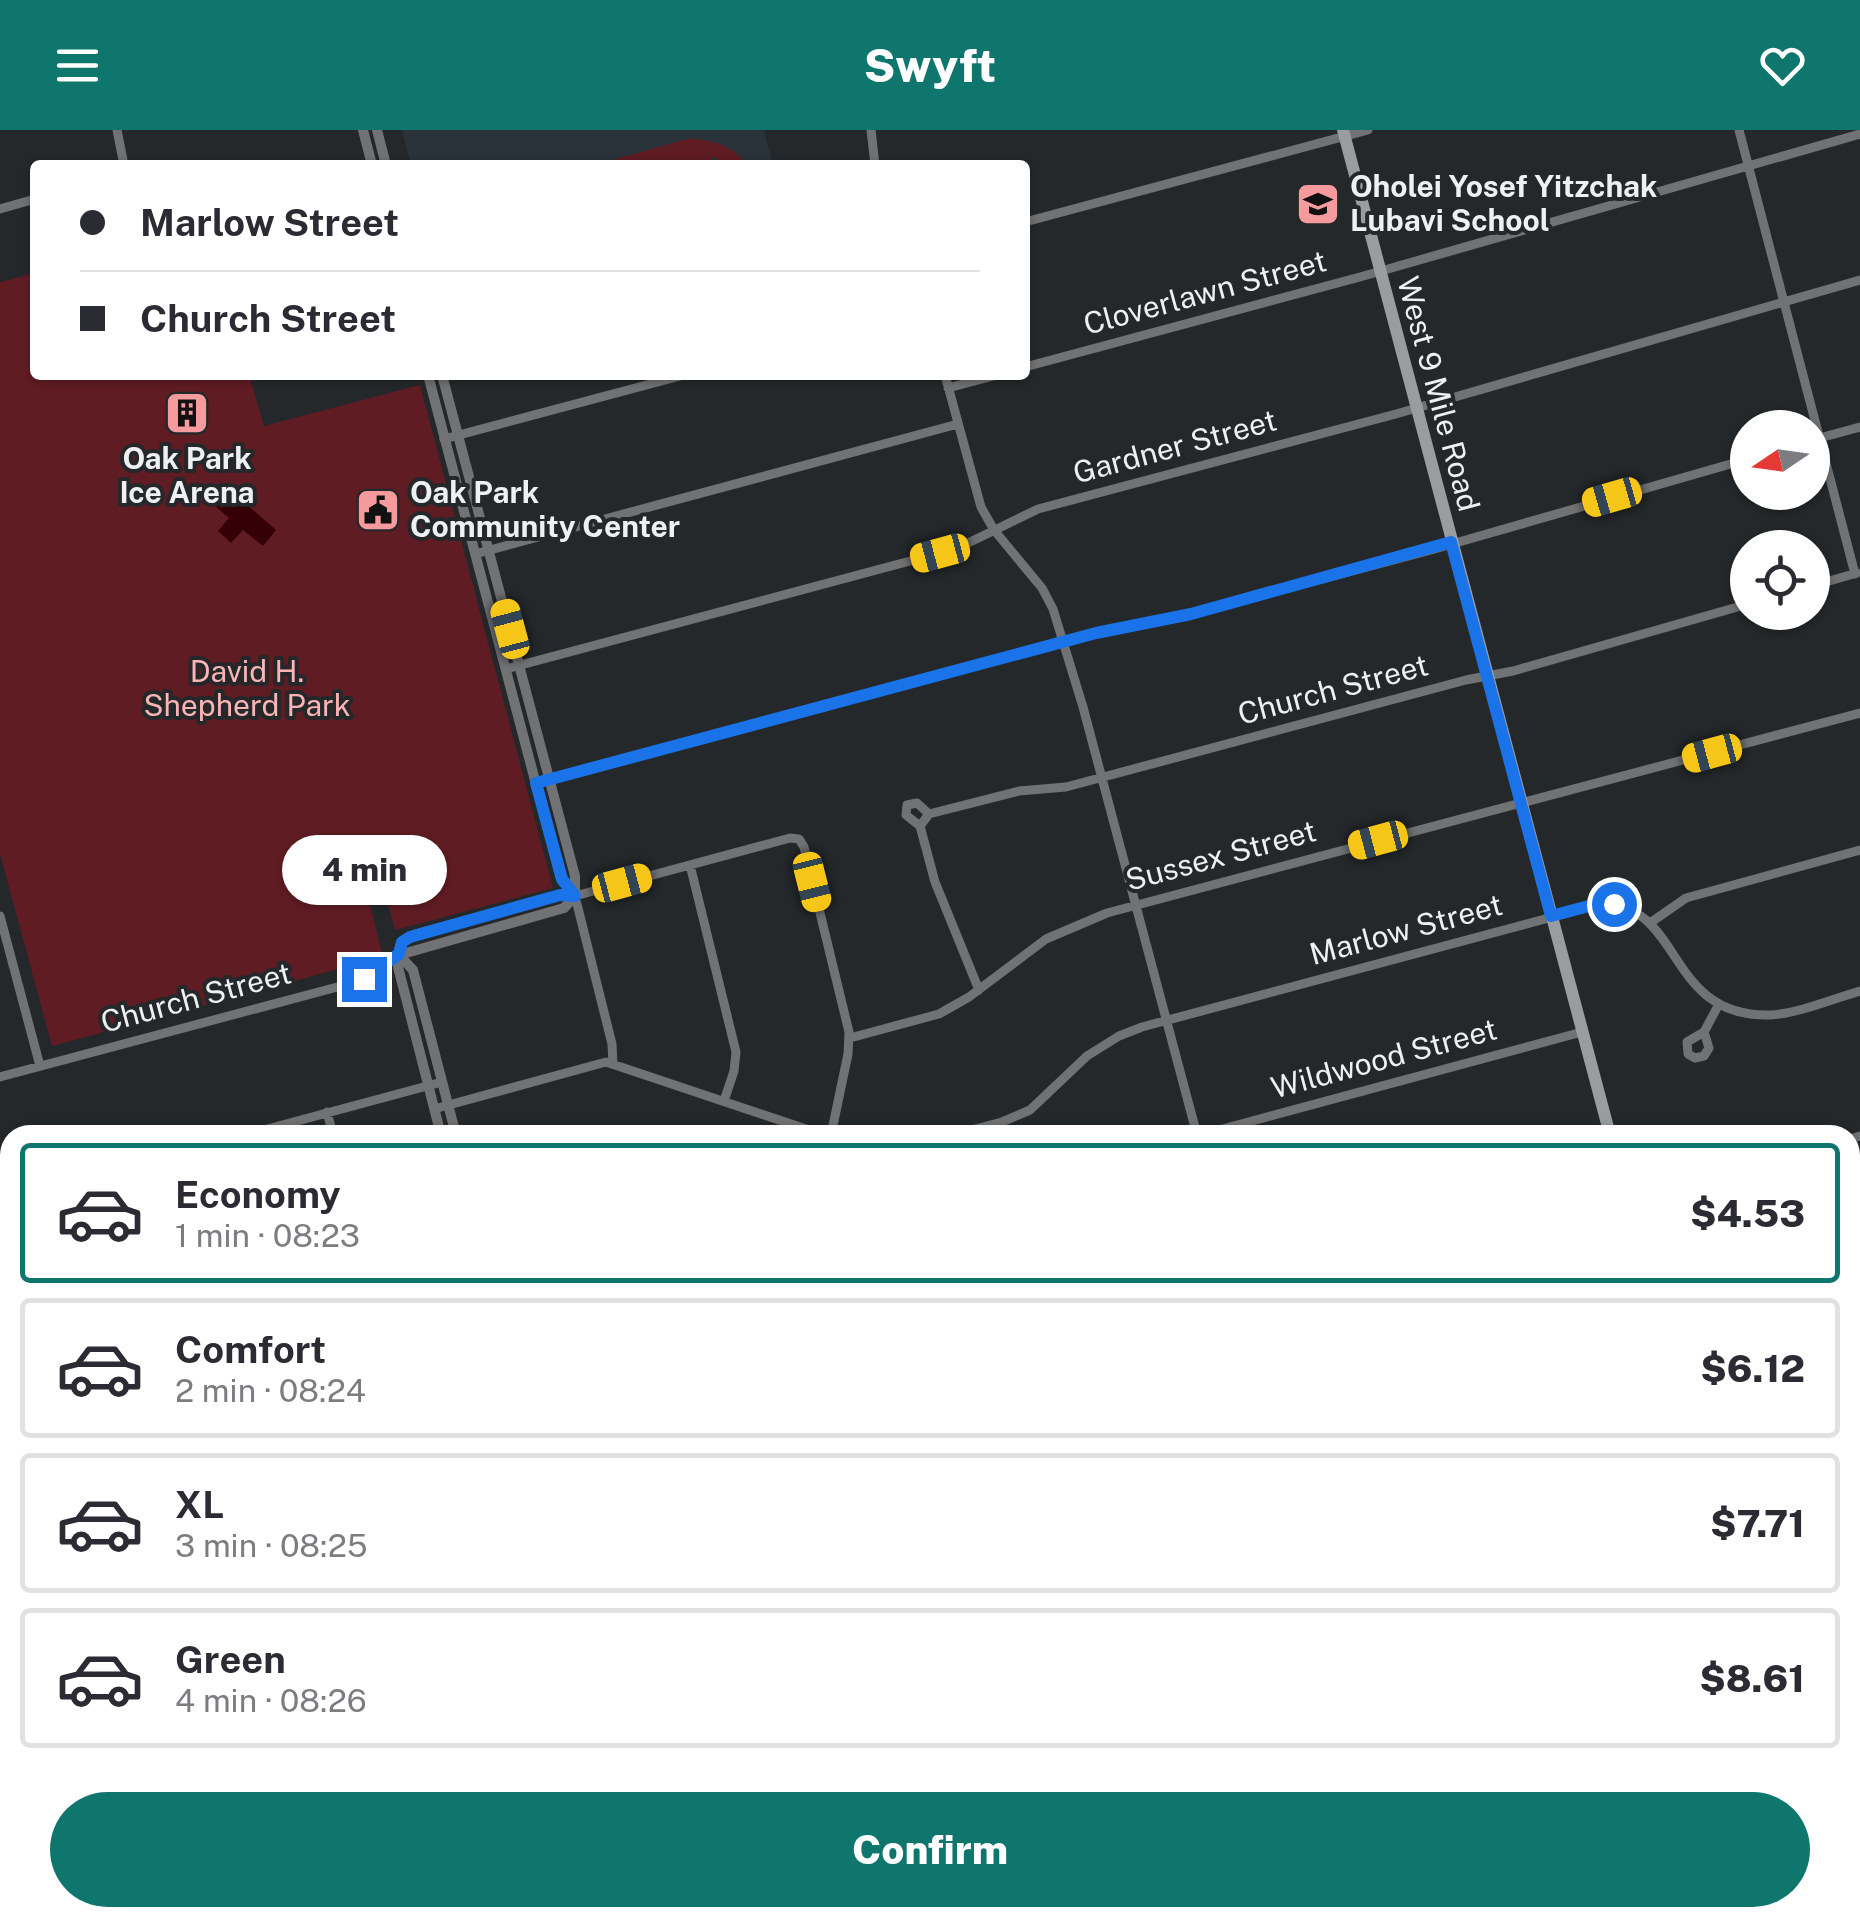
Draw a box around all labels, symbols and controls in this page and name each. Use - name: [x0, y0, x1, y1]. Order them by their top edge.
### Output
- icon: menu: [50, 38, 105, 93]
- icon: heart: [1755, 38, 1810, 93]
- text: Swyft: [864, 39, 996, 92]
- place label: Oholei Yosef Yitzchak Lubavi School: [1350, 168, 1658, 238]
- school or university icon: Oholei Yosef Yitzchak Lubavi School: [1295, 181, 1341, 227]
- text: Marlow Street: [140, 200, 399, 245]
- street label: Cloverlawn Street: [1079, 242, 1330, 342]
- street label: West 9 Mile Road: [1390, 272, 1488, 515]
- text: Church Street: [140, 296, 396, 341]
- building icon: Oak Park Ice Arena: [164, 390, 210, 436]
- street label: Gardner Street: [1069, 402, 1280, 490]
- north arrow: [1730, 410, 1830, 510]
- map controls: [1730, 410, 1830, 630]
- place label: Oak Park Ice Arena: [119, 440, 255, 510]
- place label: Oak Park Community Center: [410, 474, 680, 544]
- car: [1579, 474, 1645, 520]
- public building icon: Oak Park Community Center: [355, 487, 401, 533]
- button: locate: [1730, 530, 1830, 630]
- car: [907, 531, 973, 575]
- car: [488, 596, 532, 662]
- street label: Church Street: [1234, 646, 1432, 732]
- park label: David H. Shepherd Park: [143, 653, 351, 723]
- car: [1679, 731, 1745, 775]
- street label: Sussex Street: [1122, 812, 1320, 898]
- car: [1345, 818, 1411, 862]
- callout: 4 min: [282, 834, 446, 904]
- car: [790, 849, 834, 915]
- text: 4 min: [322, 851, 407, 888]
- car: [589, 861, 655, 905]
- route start: [1592, 882, 1637, 927]
- street label: Marlow Street: [1305, 886, 1506, 972]
- street label: Church Street: [97, 954, 295, 1040]
- route end: [342, 957, 387, 1002]
- street label: Wildwood Street: [1267, 1011, 1501, 1105]
- icon: car: [55, 1168, 145, 1258]
- text: Economy: [175, 1172, 341, 1217]
- text: $4.53: [1690, 1191, 1805, 1236]
- text: 1 min · 08:23: [175, 1217, 360, 1254]
- icon: car: [55, 1323, 145, 1413]
- text: Comfort: [175, 1327, 326, 1372]
- text: $6.12: [1701, 1346, 1805, 1391]
- text: 2 min · 08:24: [175, 1372, 366, 1409]
- icon: car: [55, 1478, 145, 1568]
- text: XL: [175, 1482, 224, 1527]
- text: $7.71: [1710, 1501, 1805, 1546]
- text: 3 min · 08:25: [175, 1527, 367, 1564]
- icon: car: [55, 1633, 145, 1723]
- text: Green: [175, 1637, 286, 1682]
- text: $8.61: [1699, 1656, 1805, 1701]
- text: 4 min · 08:26: [175, 1682, 367, 1719]
- button: Confirm: [50, 1792, 1810, 1907]

